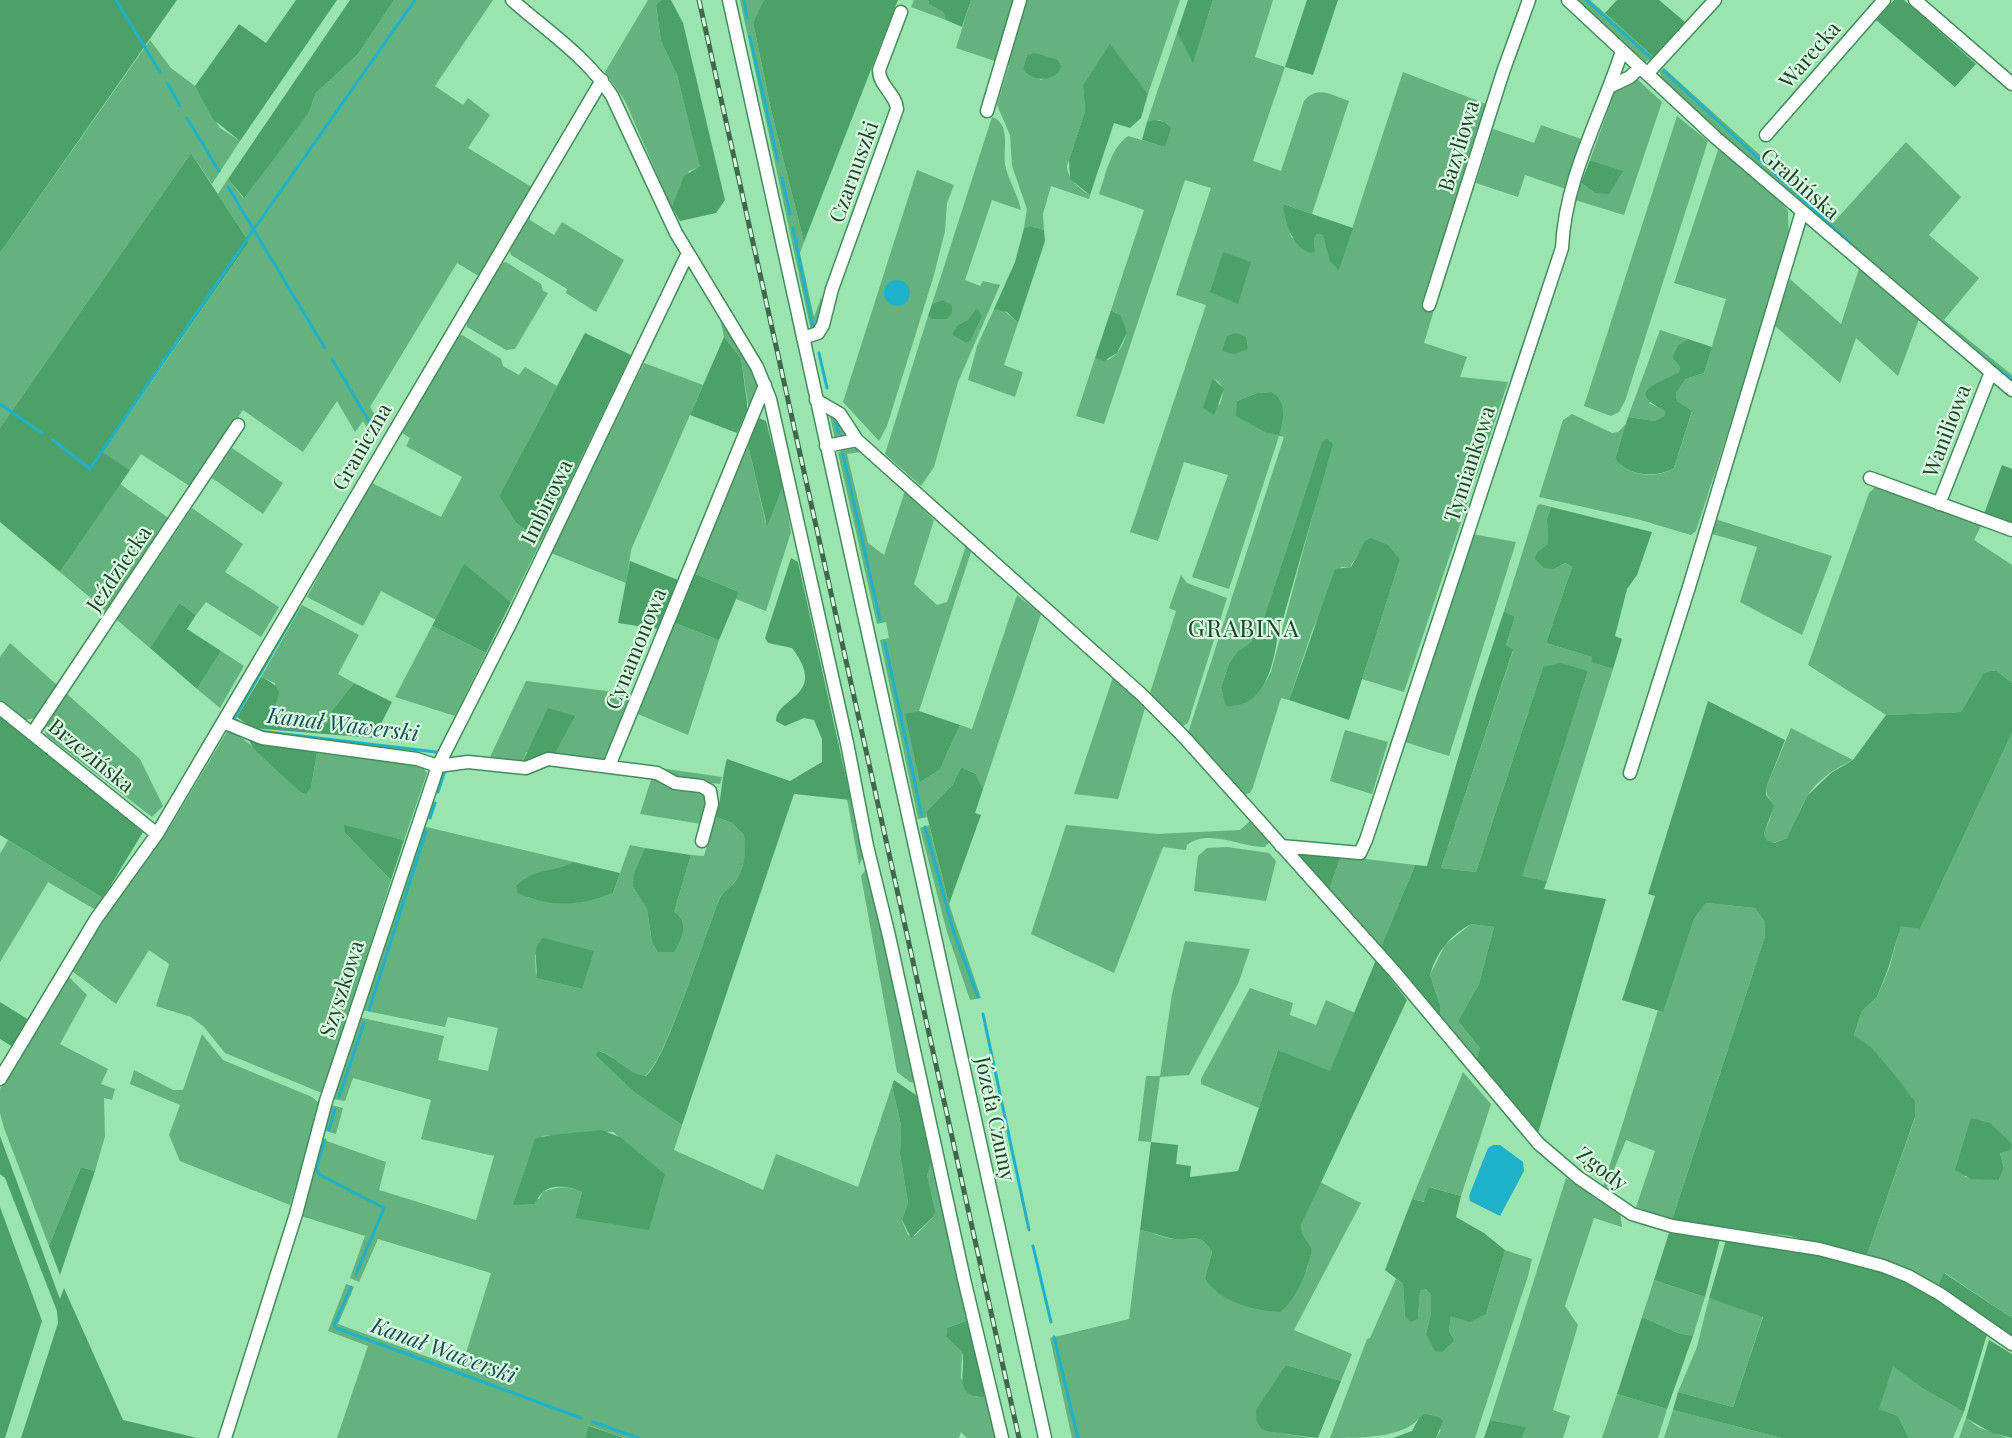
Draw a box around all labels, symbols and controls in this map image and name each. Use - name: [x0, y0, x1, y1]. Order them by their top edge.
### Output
- street label: Warecka: [1771, 14, 1846, 94]
- street label: Bazyliowa: [1430, 96, 1484, 194]
- street label: Czarnuszki: [821, 117, 883, 226]
- street label: Grabińska: [1756, 140, 1847, 225]
- street label: Waniliowa: [1914, 379, 1976, 482]
- street label: Graniczna: [324, 397, 397, 495]
- street label: Tymiankowa: [1436, 401, 1500, 525]
- street label: Imbirowa: [513, 454, 578, 548]
- street label: Jeździecka: [78, 519, 157, 617]
- street label: Cynamonowa: [597, 583, 671, 713]
- district label: GRABINA: [1188, 611, 1300, 643]
- water label: Kanał Wawerski: [265, 699, 421, 747]
- street label: Brzezińska: [43, 711, 141, 798]
- street label: Szyszkowa: [311, 936, 369, 1040]
- street label: Józefa Czumy: [970, 1053, 1024, 1184]
- street label: Zgody: [1572, 1139, 1635, 1196]
- water label: Kanał Wawerski: [367, 1309, 521, 1389]

